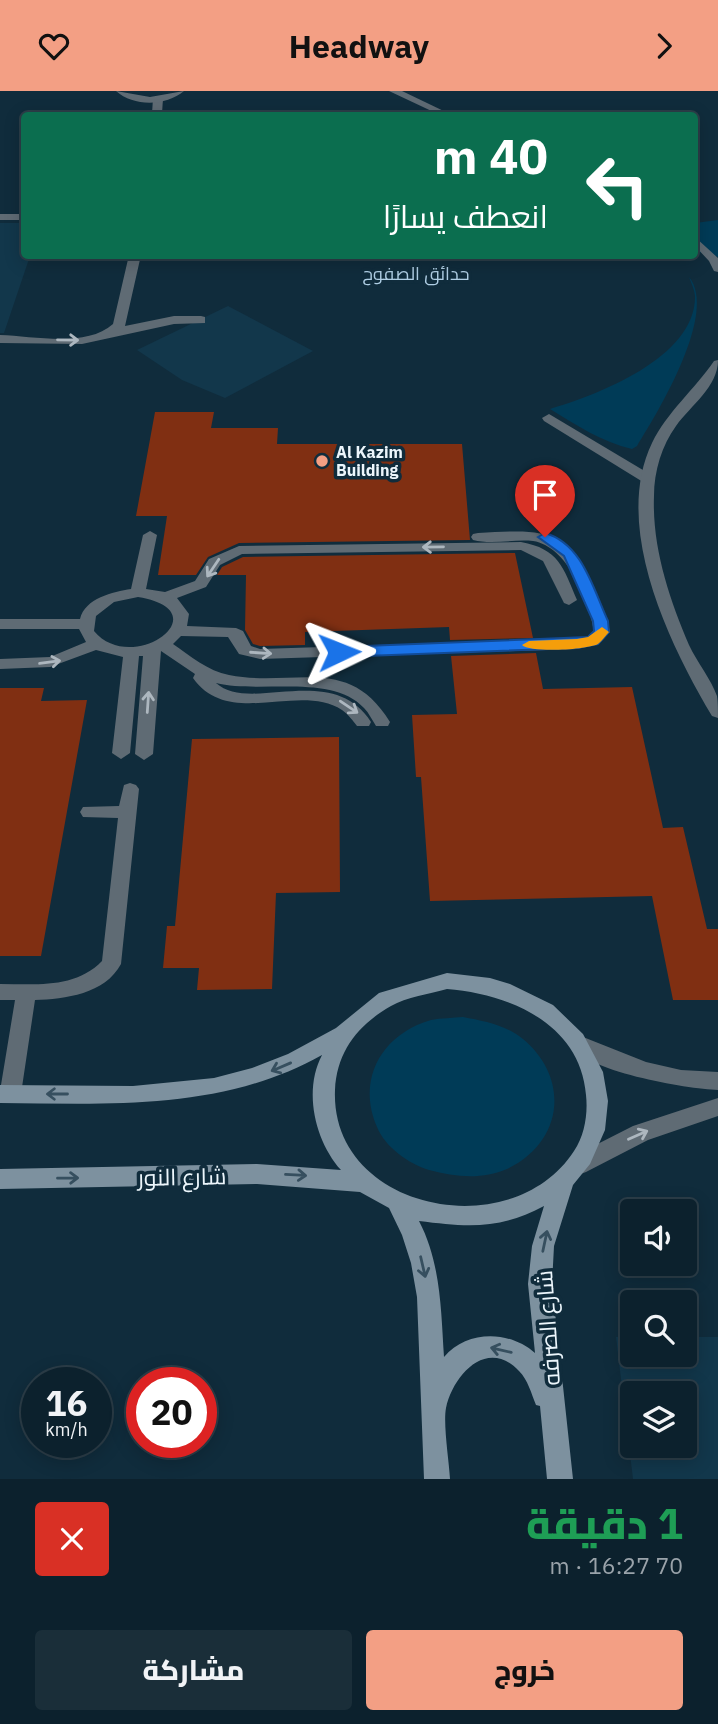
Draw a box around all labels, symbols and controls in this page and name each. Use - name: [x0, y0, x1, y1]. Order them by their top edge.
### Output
- text: Headway: [289, 25, 429, 67]
- icon: heart: [35, 27, 73, 65]
- icon: forward: [645, 27, 683, 65]
- text: 40 m: [434, 124, 548, 187]
- icon: left: [572, 140, 663, 231]
- text: انعطف يسارًا: [383, 195, 548, 237]
- district label: حدائق الصفوح: [362, 262, 470, 286]
- one-way arrow: [56, 333, 79, 346]
- place label: Al Kazim Building: [336, 442, 403, 480]
- marker: Al Kazim Building: [314, 453, 330, 469]
- pin: [515, 465, 575, 537]
- icon: arrive: [526, 476, 564, 514]
- one-way arrow: [422, 540, 445, 554]
- one-way arrow: [206, 558, 221, 577]
- position arrow: [302, 615, 376, 689]
- one-way arrow: [249, 647, 272, 660]
- one-way arrow: [38, 656, 61, 669]
- one-way arrow: [142, 691, 155, 713]
- one-way arrow: [338, 699, 358, 714]
- one-way arrow: [271, 1061, 292, 1074]
- one-way arrow: [46, 1087, 69, 1101]
- one-way arrow: [627, 1127, 649, 1140]
- street label: شارع النور: [135, 1160, 227, 1194]
- one-way arrow: [284, 1169, 307, 1182]
- one-way arrow: [56, 1171, 79, 1185]
- map controls: [620, 1199, 697, 1458]
- button: sound: [620, 1199, 697, 1276]
- one-way arrow: [539, 1230, 552, 1253]
- one-way arrow: [417, 1255, 430, 1278]
- street label: شارع الصرفه: [528, 1269, 568, 1387]
- button: search: [620, 1290, 697, 1367]
- one-way arrow: [491, 1343, 513, 1356]
- speed limit sign: 20: [126, 1367, 217, 1458]
- text: 16: [45, 1380, 88, 1426]
- button: layers: [620, 1381, 697, 1458]
- text: km/h: [45, 1418, 88, 1441]
- text: 1 دقيقة: [526, 1496, 683, 1551]
- button: close: [35, 1502, 109, 1576]
- text: 70 m · 16:27: [550, 1550, 683, 1580]
- button: مشاركة: [35, 1630, 352, 1710]
- button: خروج: [366, 1630, 683, 1710]

